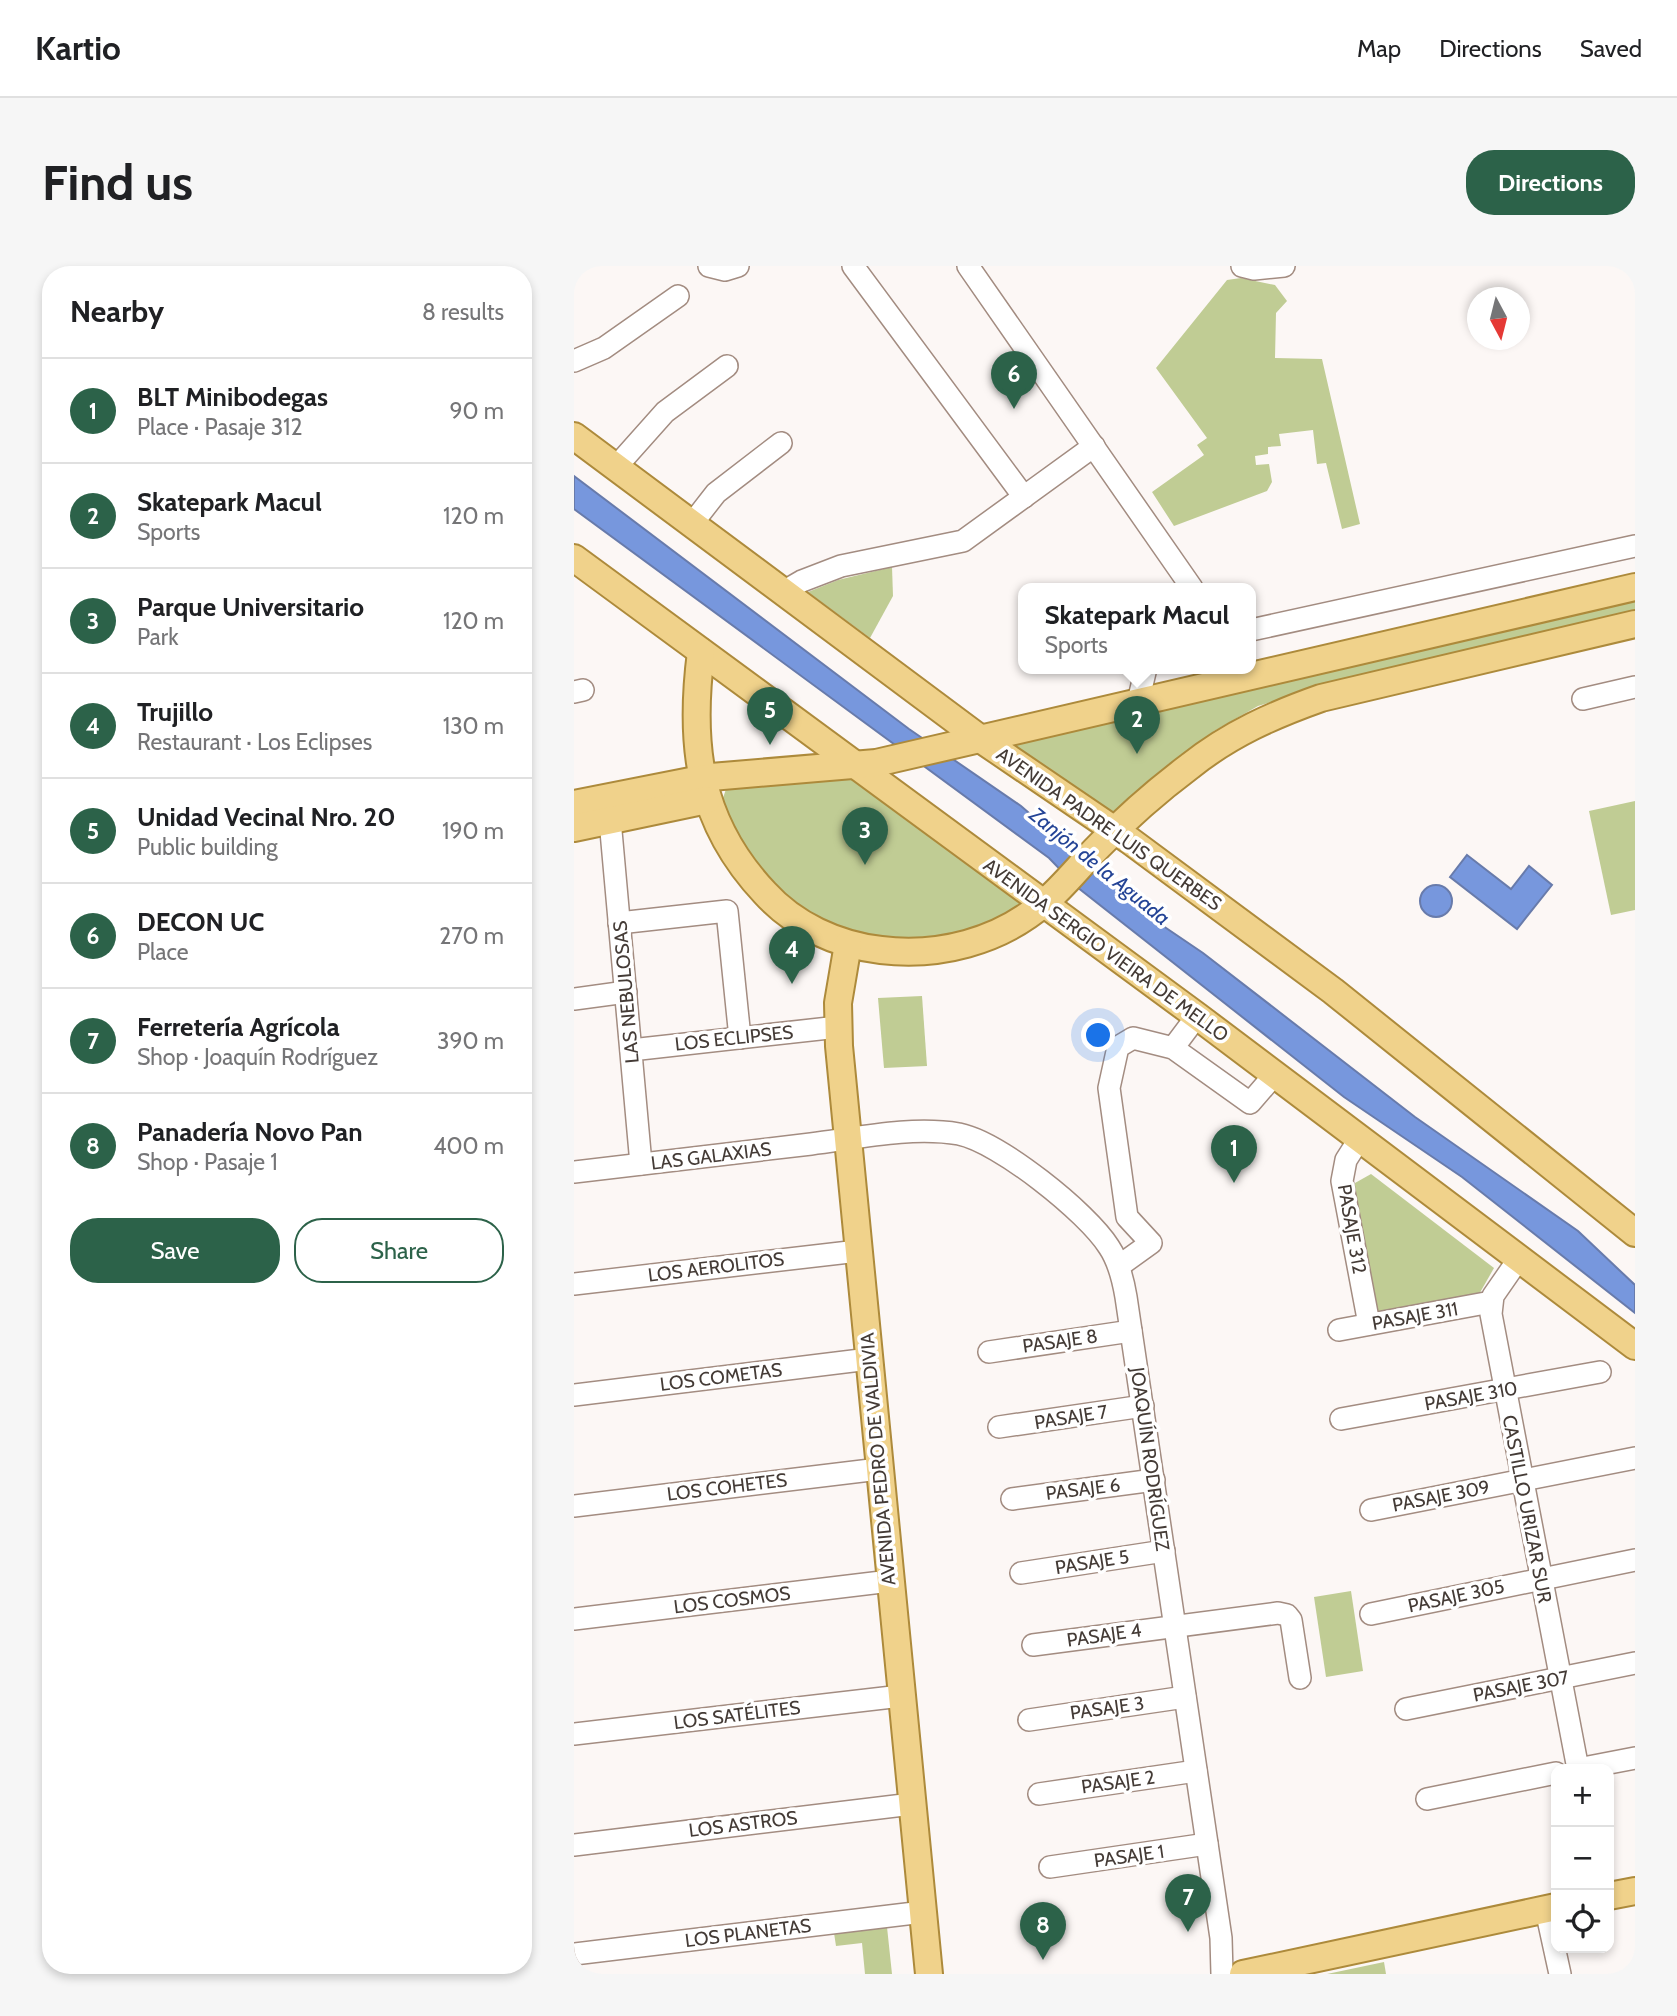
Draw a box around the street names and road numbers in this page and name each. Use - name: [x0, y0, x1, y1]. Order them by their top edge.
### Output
- street label: AVENIDA PADRE LUIS QUERBES: [992, 742, 1226, 916]
- street label: AVENIDA SERGIO VIEIRA DE MELLO: [979, 853, 1233, 1047]
- street label: LAS NEBULOSAS: [608, 920, 644, 1064]
- street label: LOS ECLIPSES: [674, 1020, 794, 1056]
- street label: LAS GALAXIAS: [649, 1137, 773, 1175]
- street label: PASAJE 312: [1333, 1182, 1371, 1276]
- street label: LOS AEROLITOS: [647, 1247, 785, 1287]
- street label: PASAJE 311: [1370, 1297, 1460, 1335]
- street label: PASAJE 8: [1021, 1324, 1099, 1358]
- street label: AVENIDA PEDRO DE VALDIVIA: [855, 1331, 901, 1586]
- street label: LOS COMETAS: [659, 1358, 783, 1396]
- street label: JOAQUÍN RODRÍGUEZ: [1126, 1365, 1175, 1553]
- street label: PASAJE 310: [1423, 1377, 1519, 1415]
- street label: PASAJE 7: [1033, 1400, 1110, 1434]
- street label: CASTILLO URIZAR SUR: [1497, 1413, 1557, 1606]
- street label: LOS COHETES: [666, 1468, 788, 1506]
- street label: PASAJE 6: [1044, 1473, 1122, 1505]
- street label: PASAJE 309: [1390, 1475, 1492, 1517]
- street label: PASAJE 5: [1053, 1545, 1131, 1579]
- street label: PASAJE 305: [1406, 1575, 1506, 1617]
- street label: LOS COSMOS: [672, 1581, 792, 1619]
- street label: PASAJE 4: [1065, 1618, 1143, 1652]
- street label: PASAJE 307: [1471, 1665, 1571, 1707]
- street label: PASAJE 3: [1068, 1691, 1146, 1725]
- street label: LOS SATÉLITES: [672, 1695, 802, 1734]
- street label: PASAJE 2: [1080, 1765, 1156, 1799]
- street label: LOS ASTROS: [687, 1806, 799, 1842]
- street label: PASAJE 1: [1093, 1840, 1165, 1872]
- street label: LOS PLANETAS: [684, 1914, 812, 1952]

